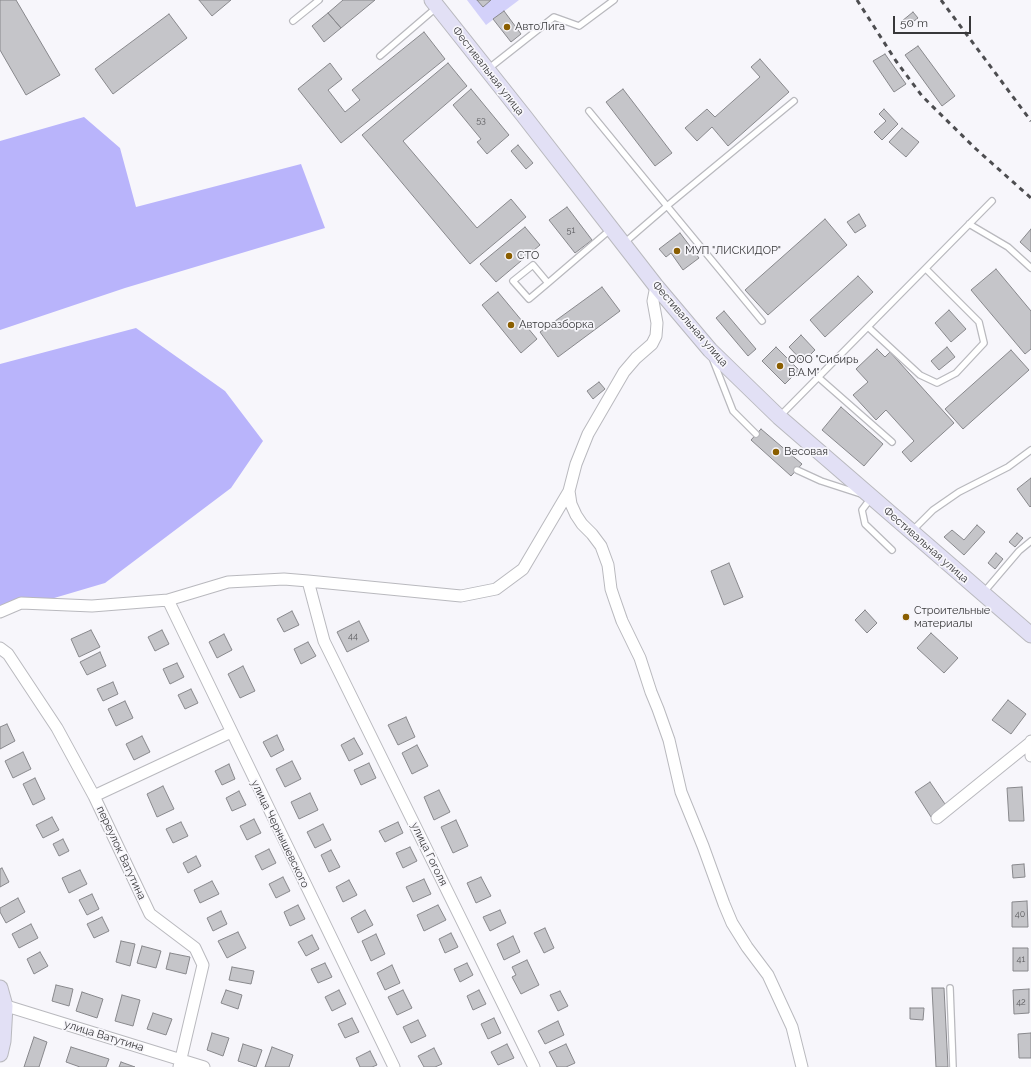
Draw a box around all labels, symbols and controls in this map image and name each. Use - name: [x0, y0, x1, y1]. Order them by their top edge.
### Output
- scale bar: [895, 8, 973, 34]
- text: 50 m: [900, 16, 928, 30]
- place label: АвтоЛига: [515, 20, 565, 34]
- marker: АвтоЛига: [502, 22, 512, 32]
- street label: Фестивальная улица: [449, 24, 527, 118]
- house number: 53: [476, 115, 486, 125]
- house number: 51: [567, 225, 575, 235]
- place label: МУП "ЛИСКИДОР": [685, 244, 781, 258]
- marker: МУП "ЛИСКИДОР": [672, 246, 682, 256]
- place label: СТО: [517, 249, 539, 263]
- marker: СТО: [504, 251, 514, 261]
- street label: Фестивальная улица: [649, 279, 731, 369]
- place label: Авторазборка: [519, 318, 594, 332]
- marker: Авторазборка: [506, 320, 516, 330]
- place label: ООО "Сибирь В.А.М": [788, 353, 858, 379]
- marker: ООО "Сибирь В.А.М": [775, 361, 785, 371]
- place label: Весовая: [784, 445, 828, 459]
- marker: Весовая: [771, 447, 781, 457]
- street label: Фестивальная улица: [881, 504, 971, 586]
- place label: Строительные материалы: [914, 604, 990, 630]
- marker: Строительные материалы: [901, 612, 911, 622]
- house number: 44: [348, 631, 358, 641]
- street label: улица Чернышевского: [248, 778, 312, 890]
- street label: переулок Ватутина: [94, 804, 148, 902]
- street label: улица Гоголя: [408, 820, 450, 888]
- house number: 40: [1015, 909, 1025, 919]
- house number: 41: [1017, 954, 1025, 964]
- house number: 42: [1016, 997, 1026, 1007]
- street label: улица Ватутина: [63, 1018, 145, 1054]

